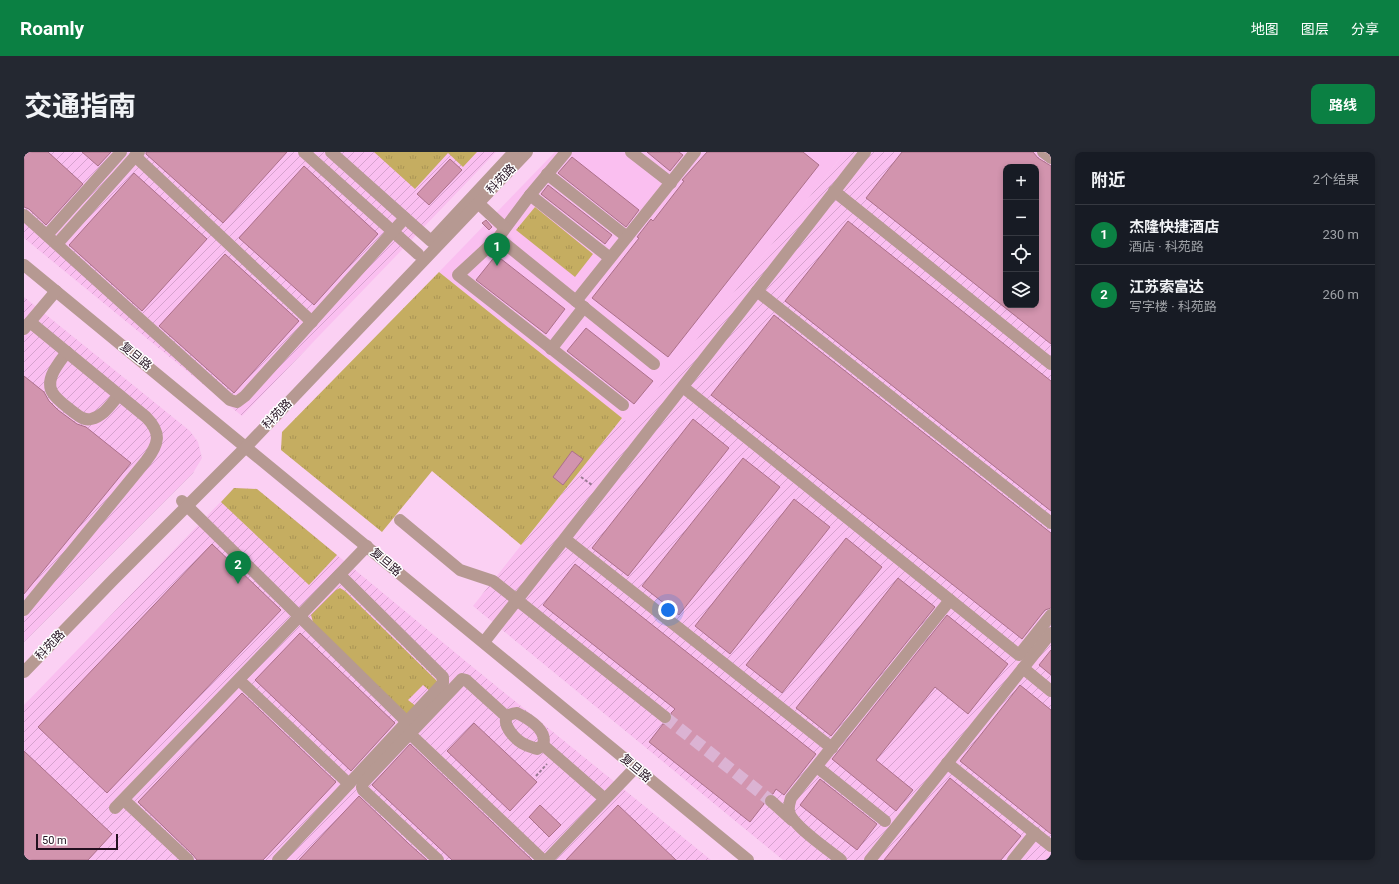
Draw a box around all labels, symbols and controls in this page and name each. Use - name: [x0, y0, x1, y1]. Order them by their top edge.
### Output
- text: Roamly: [20, 17, 84, 40]
- text: 地图: [1251, 21, 1279, 37]
- text: 图层: [1301, 21, 1329, 37]
- text: 分享: [1351, 21, 1379, 37]
- button: 路线: [1311, 84, 1375, 124]
- text: 交通指南: [24, 90, 136, 123]
- street label: 科苑路: [483, 161, 519, 197]
- map controls: [1003, 164, 1039, 308]
- button: +: [1003, 164, 1039, 200]
- text: 附近: [1091, 170, 1125, 190]
- text: 2个结果: [1313, 172, 1359, 187]
- button: −: [1003, 200, 1039, 236]
- text: 杰隆快捷酒店: [1129, 218, 1219, 236]
- text: 1: [1100, 227, 1108, 242]
- text: 230 m: [1322, 227, 1359, 242]
- pin: 1: [484, 233, 510, 266]
- button: locate: [1003, 236, 1039, 272]
- text: 酒店 · 科苑路: [1129, 239, 1204, 254]
- button: layers: [1003, 272, 1039, 308]
- text: 江苏索富达: [1129, 278, 1204, 296]
- text: 2: [1100, 287, 1108, 302]
- text: 260 m: [1322, 287, 1359, 302]
- text: 写字楼 · 科苑路: [1129, 299, 1217, 314]
- street label: 复旦路: [118, 339, 154, 373]
- street label: 科苑路: [259, 396, 295, 432]
- street label: 复旦路: [368, 545, 404, 579]
- pin: 2: [225, 551, 251, 584]
- your location: [658, 600, 678, 620]
- street label: 科苑路: [32, 627, 68, 663]
- street label: 复旦路: [618, 751, 654, 785]
- scale bar: [36, 832, 118, 851]
- text: 50 m: [42, 834, 67, 847]

